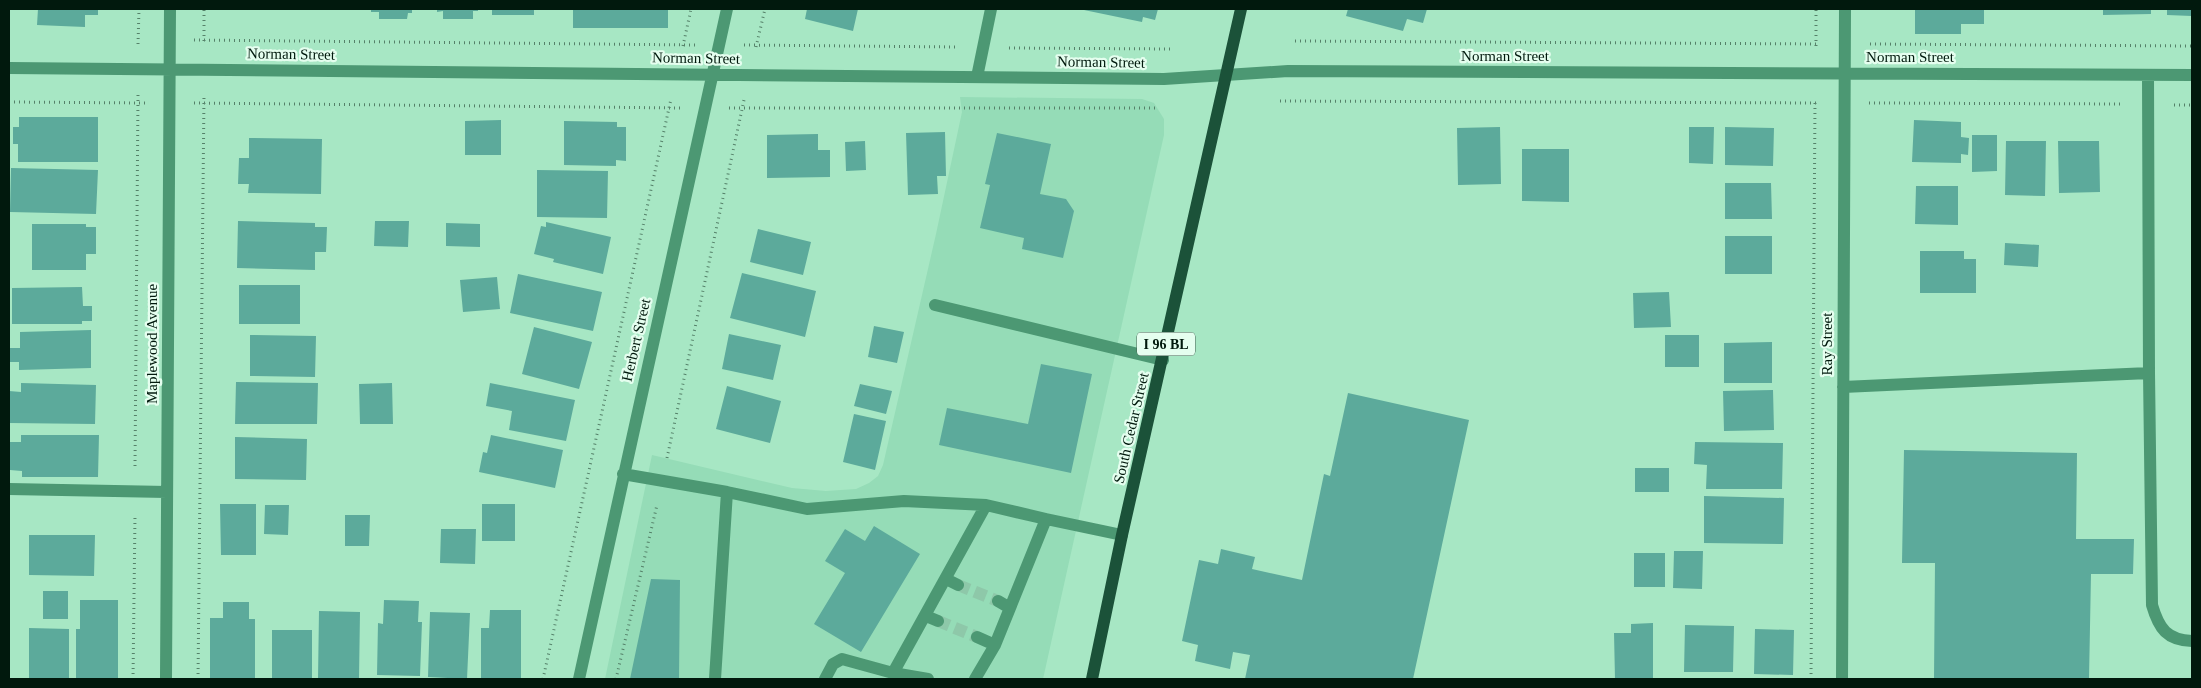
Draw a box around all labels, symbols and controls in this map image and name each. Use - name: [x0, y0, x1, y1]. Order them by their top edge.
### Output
- street label: Norman Street: [247, 45, 336, 63]
- street label: Norman Street: [1461, 48, 1550, 64]
- street label: Norman Street: [652, 49, 741, 67]
- street label: Norman Street: [1866, 49, 1955, 65]
- street label: Norman Street: [1057, 53, 1146, 71]
- street label: Maplewood Avenue: [144, 284, 160, 404]
- street label: Herbert Street: [619, 296, 653, 383]
- street label: Ray Street: [1819, 312, 1835, 375]
- road number: I 96 BL: [1137, 332, 1195, 356]
- street label: South Cedar Street: [1110, 370, 1152, 485]

